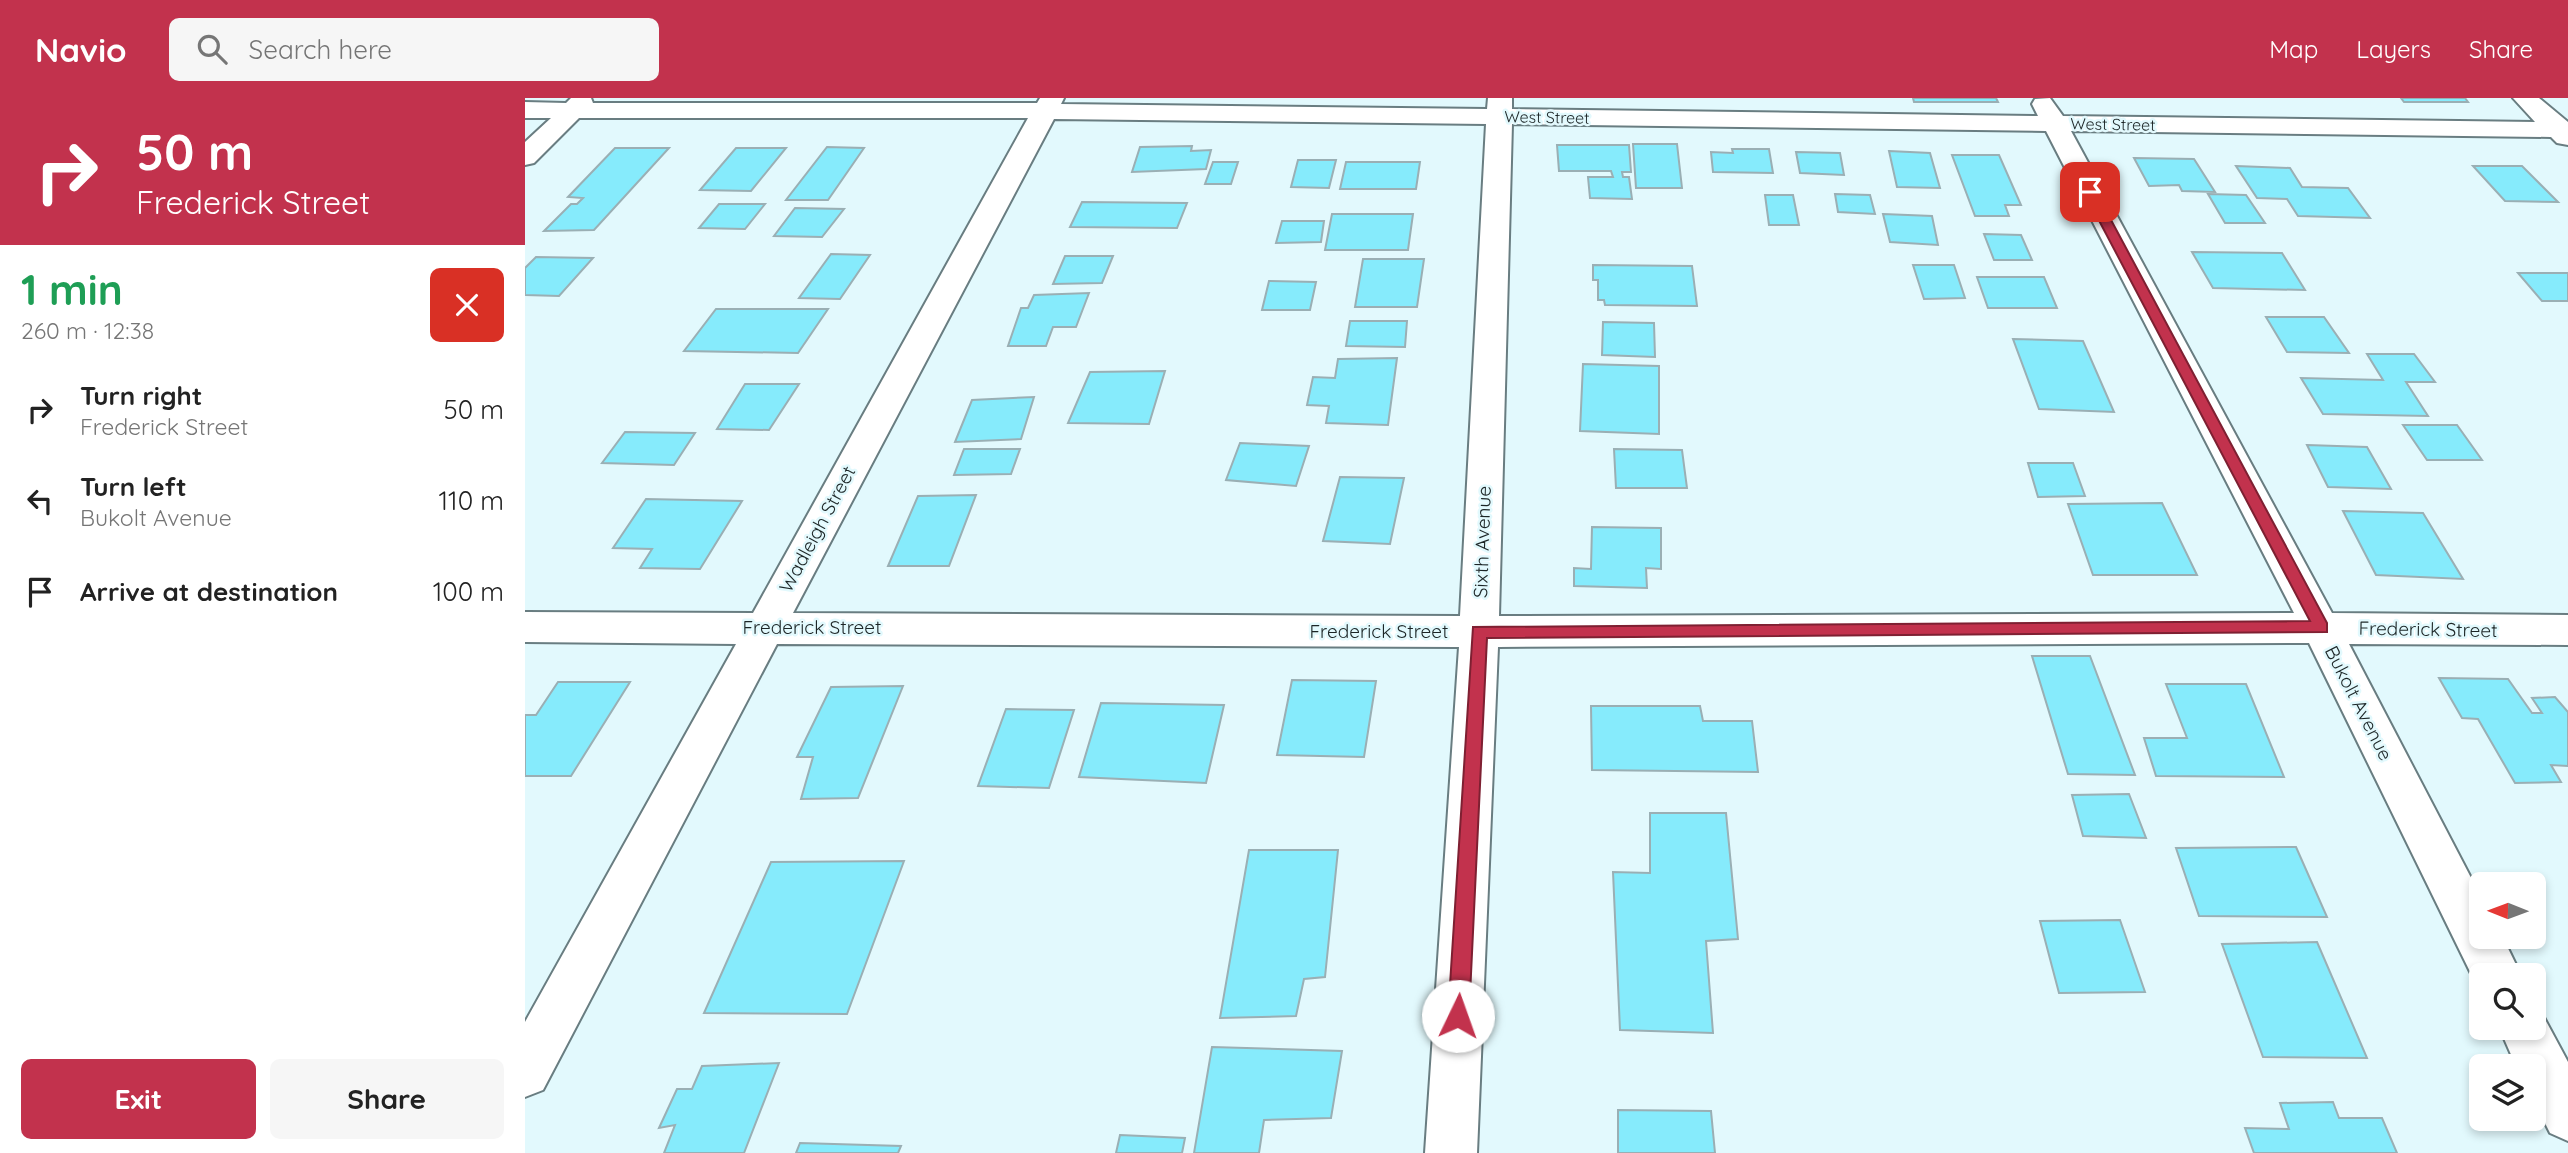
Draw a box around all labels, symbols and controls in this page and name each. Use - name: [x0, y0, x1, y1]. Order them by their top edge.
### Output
- search box: [169, 18, 659, 81]
- text: Navio: [35, 29, 127, 70]
- icon: search: [193, 30, 231, 68]
- text: Search here: [249, 33, 392, 66]
- text: Map: [2269, 34, 2318, 64]
- text: Layers: [2356, 34, 2431, 64]
- text: Share: [2469, 34, 2533, 64]
- street label: West Street: [1504, 106, 1590, 128]
- street label: West Street: [2070, 113, 2156, 135]
- text: 50 m: [136, 121, 253, 182]
- icon: right: [21, 126, 112, 217]
- pin: [2060, 162, 2120, 222]
- icon: arrive: [2071, 173, 2109, 211]
- text: Frederick Street: [136, 182, 370, 222]
- text: 1 min: [21, 263, 123, 316]
- button: close: [430, 268, 504, 342]
- text: 260 m · 12:38: [21, 316, 154, 345]
- text: Turn right: [80, 379, 202, 412]
- icon: right: [21, 391, 59, 429]
- text: 50 m: [444, 393, 504, 426]
- text: Frederick Street: [80, 412, 248, 441]
- street label: Wadleigh Street: [774, 462, 860, 596]
- text: Turn left: [80, 470, 187, 503]
- icon: left: [21, 482, 59, 520]
- text: 110 m: [438, 484, 504, 517]
- street label: Sixth Avenue: [1468, 485, 1496, 599]
- text: Bukolt Avenue: [80, 503, 232, 532]
- icon: arrive: [21, 573, 59, 611]
- text: Arrive at destination: [80, 575, 338, 608]
- text: 100 m: [433, 575, 504, 608]
- street label: Frederick Street: [743, 615, 881, 639]
- street label: Frederick Street: [2358, 616, 2498, 642]
- street label: Frederick Street: [1310, 619, 1448, 643]
- street label: Bukolt Avenue: [2320, 642, 2398, 764]
- north arrow: [2469, 872, 2546, 948]
- map controls: [2469, 872, 2546, 1131]
- button: search: [2469, 963, 2546, 1040]
- position arrow: [1421, 979, 1495, 1053]
- button: layers: [2469, 1054, 2546, 1131]
- button: Exit: [21, 1059, 256, 1139]
- button: Share: [270, 1059, 504, 1139]

